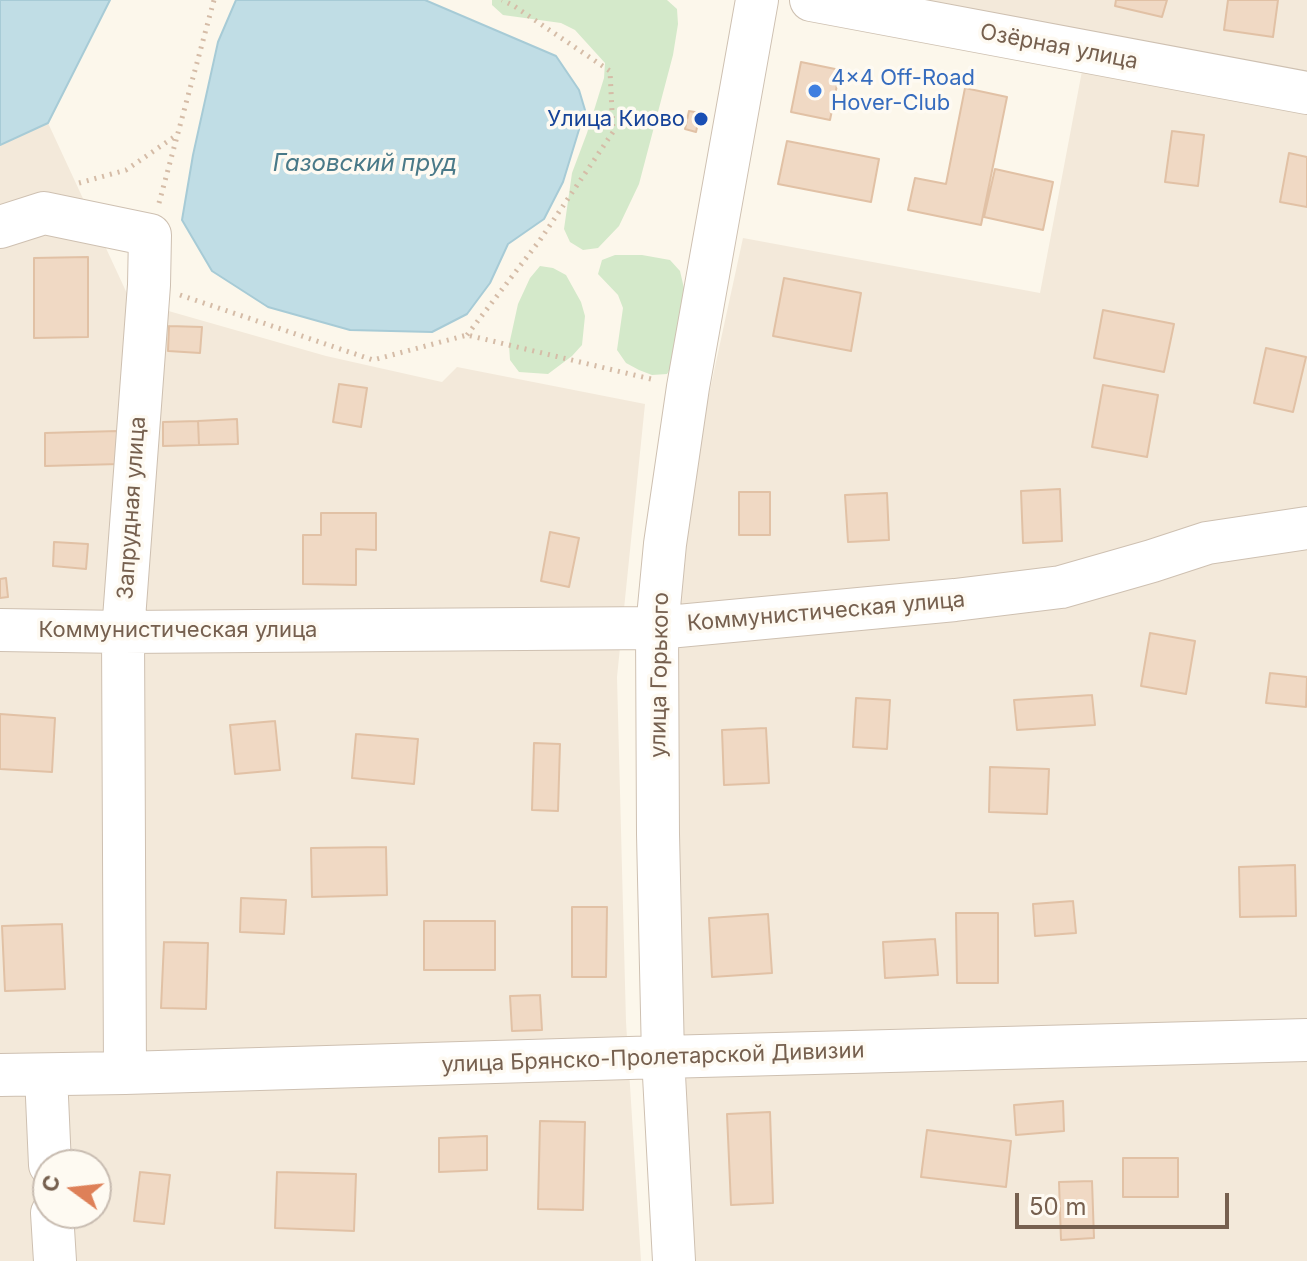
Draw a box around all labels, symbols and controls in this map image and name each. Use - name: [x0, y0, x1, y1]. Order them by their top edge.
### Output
- street label: Озёрная улица: [978, 19, 1140, 75]
- place label: 4x4 Off-Road Hover-Club: [831, 65, 975, 116]
- marker: 4x4 Off-Road Hover-Club: [806, 82, 824, 100]
- place label: Улица Киово: [547, 106, 685, 132]
- marker: Улица Киово: [692, 110, 710, 128]
- water label: Газовский пруд: [273, 150, 457, 178]
- street label: Запрудная улица: [112, 416, 152, 600]
- street label: Коммунистическая улица: [686, 587, 966, 637]
- street label: улица Горького: [645, 592, 675, 758]
- street label: Коммунистическая улица: [39, 617, 317, 643]
- street label: улица Брянско-Пролетарской Дивизии: [441, 1037, 865, 1079]
- north arrow: [32, 1149, 112, 1229]
- text: С: [36, 1172, 65, 1195]
- scale bar: [1019, 1177, 1233, 1227]
- text: 50 m: [1029, 1192, 1087, 1221]

